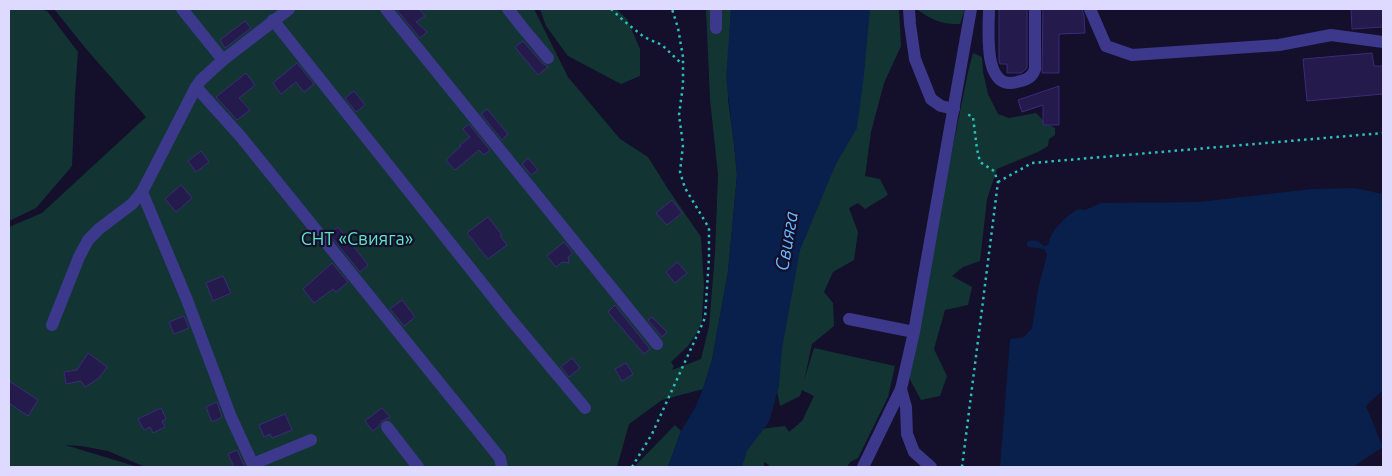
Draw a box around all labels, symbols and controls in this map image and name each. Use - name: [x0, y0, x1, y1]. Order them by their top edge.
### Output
- water label: Свияга: [770, 209, 802, 273]
- park label: СНТ «Свияга»: [301, 228, 413, 248]

